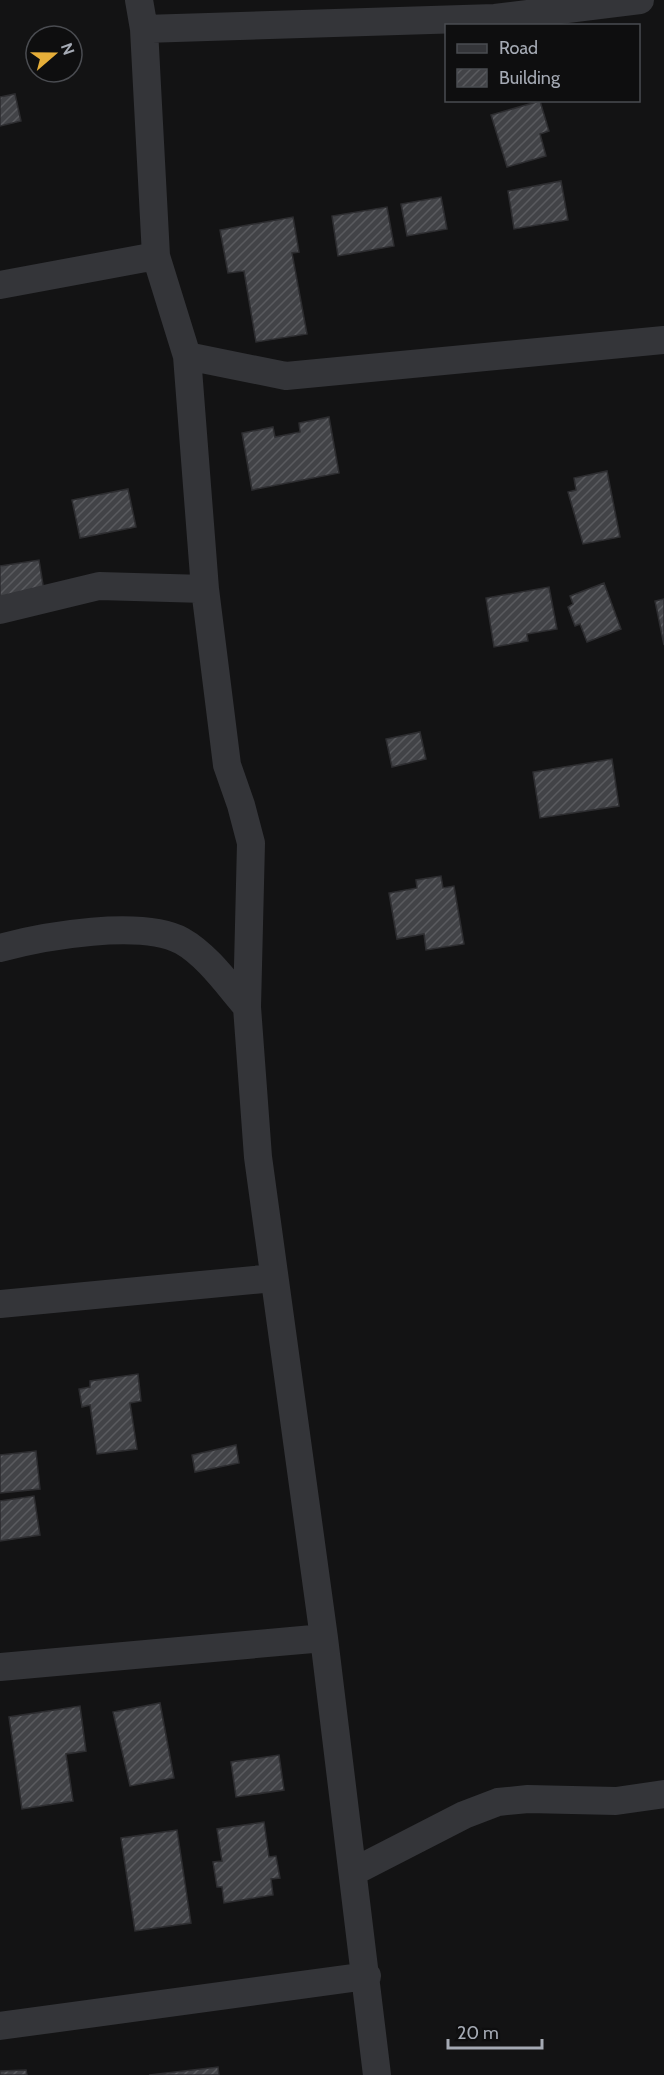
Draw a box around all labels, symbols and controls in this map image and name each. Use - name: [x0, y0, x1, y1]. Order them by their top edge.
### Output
- north arrow: [24, 24, 84, 84]
- legend: [445, 24, 640, 102]
- text: Road: [499, 37, 538, 59]
- text: N: [57, 40, 78, 58]
- text: Building: [499, 67, 561, 89]
- scale bar: [448, 2012, 542, 2050]
- text: 20 m: [457, 2022, 499, 2044]

